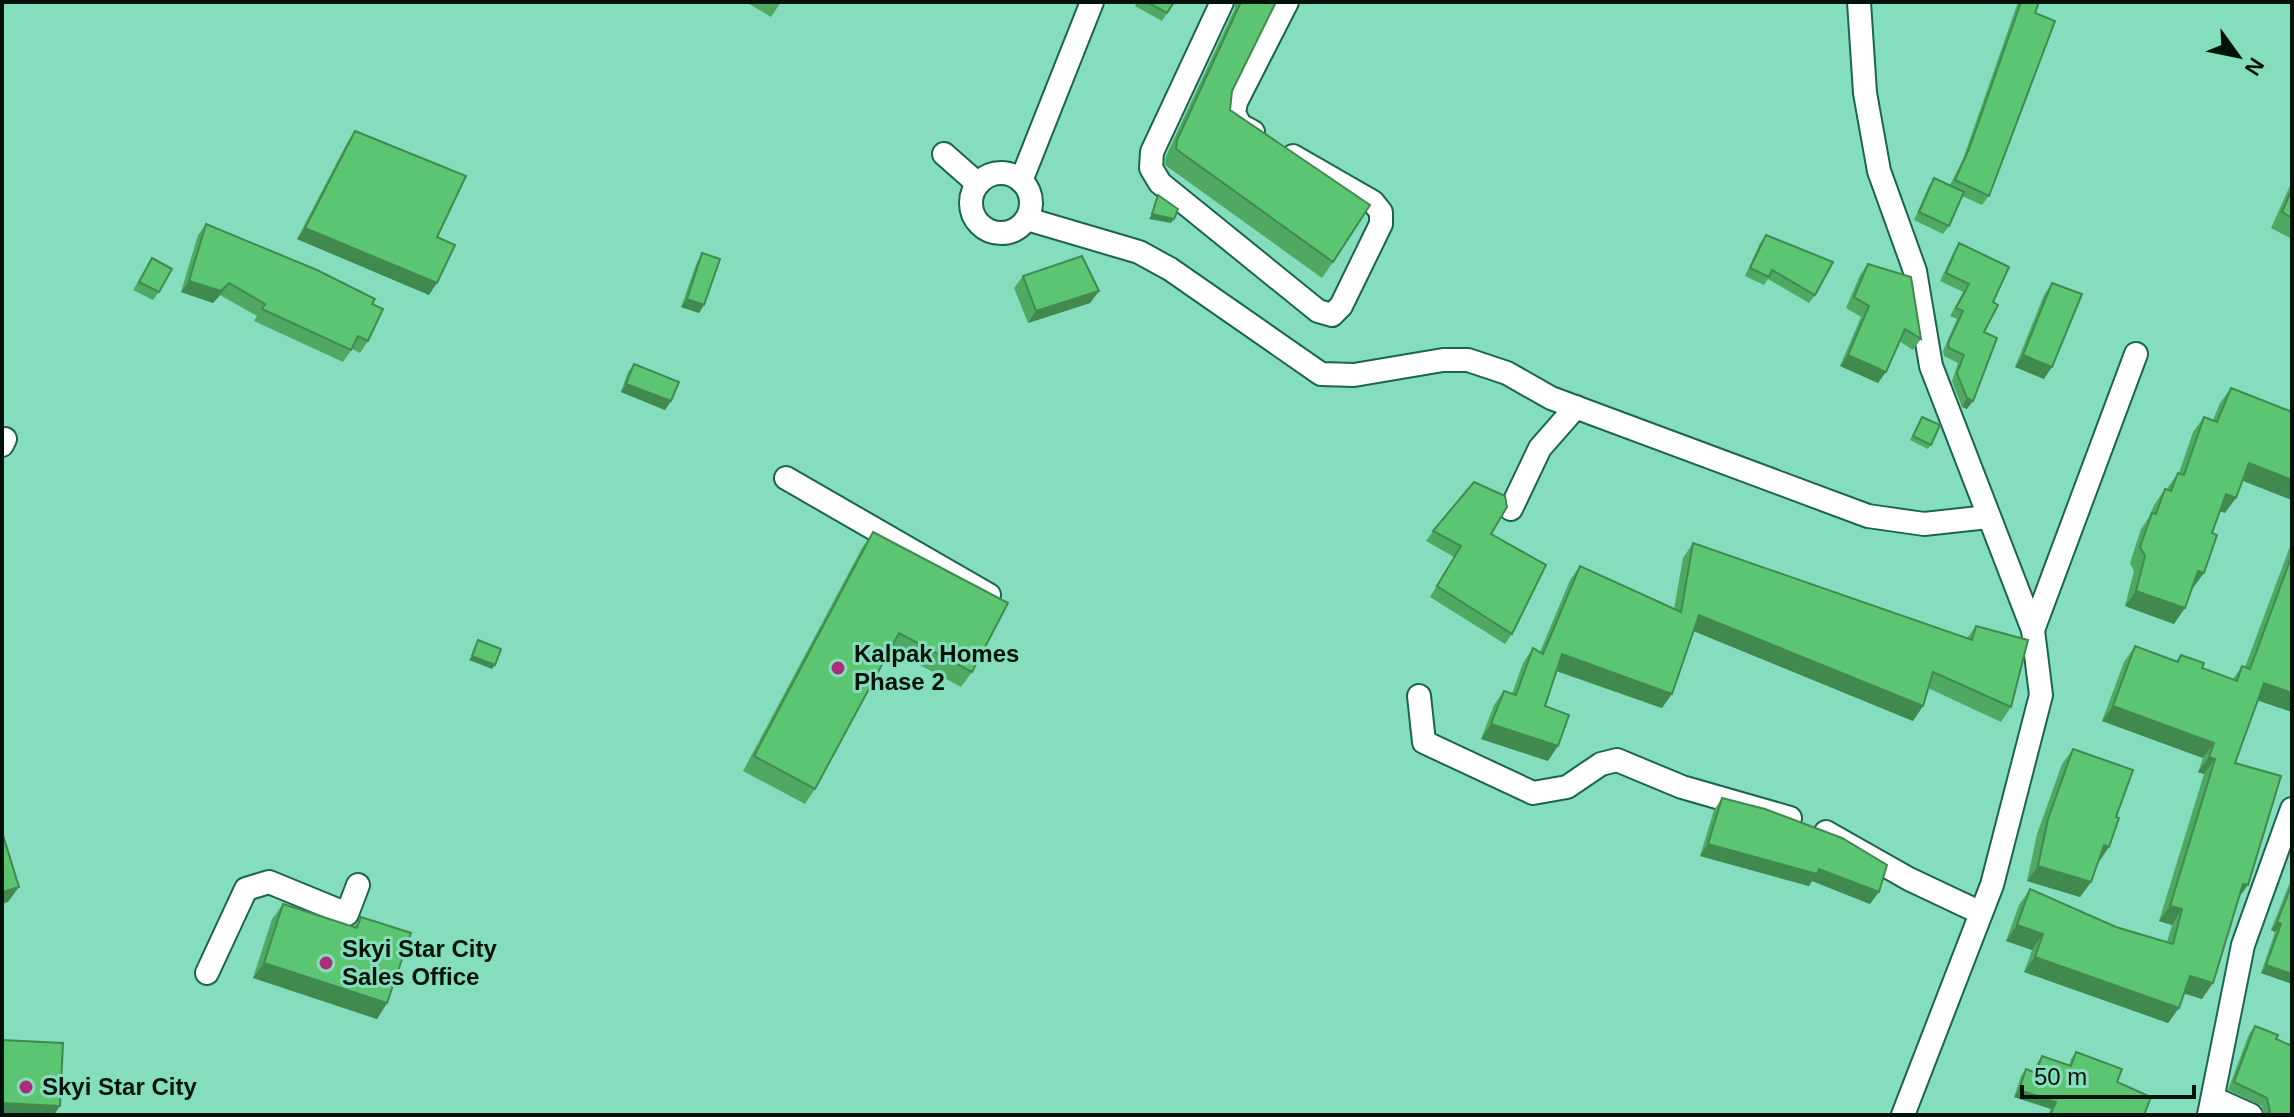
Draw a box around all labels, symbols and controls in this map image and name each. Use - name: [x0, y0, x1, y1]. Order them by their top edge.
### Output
- north arrow: [2198, 16, 2278, 96]
- text: N: [2240, 53, 2269, 80]
- place label: Kalpak Homes Phase 2: [854, 640, 1019, 695]
- marker: Kalpak Homes Phase 2: [829, 659, 847, 677]
- place label: Skyi Star City Sales Office: [342, 935, 497, 990]
- marker: Skyi Star City Sales Office: [317, 954, 335, 972]
- scale bar: [2022, 1049, 2194, 1099]
- text: 50 m: [2034, 1063, 2087, 1090]
- place label: Skyi Star City: [42, 1073, 197, 1100]
- marker: Skyi Star City: [17, 1078, 35, 1096]

